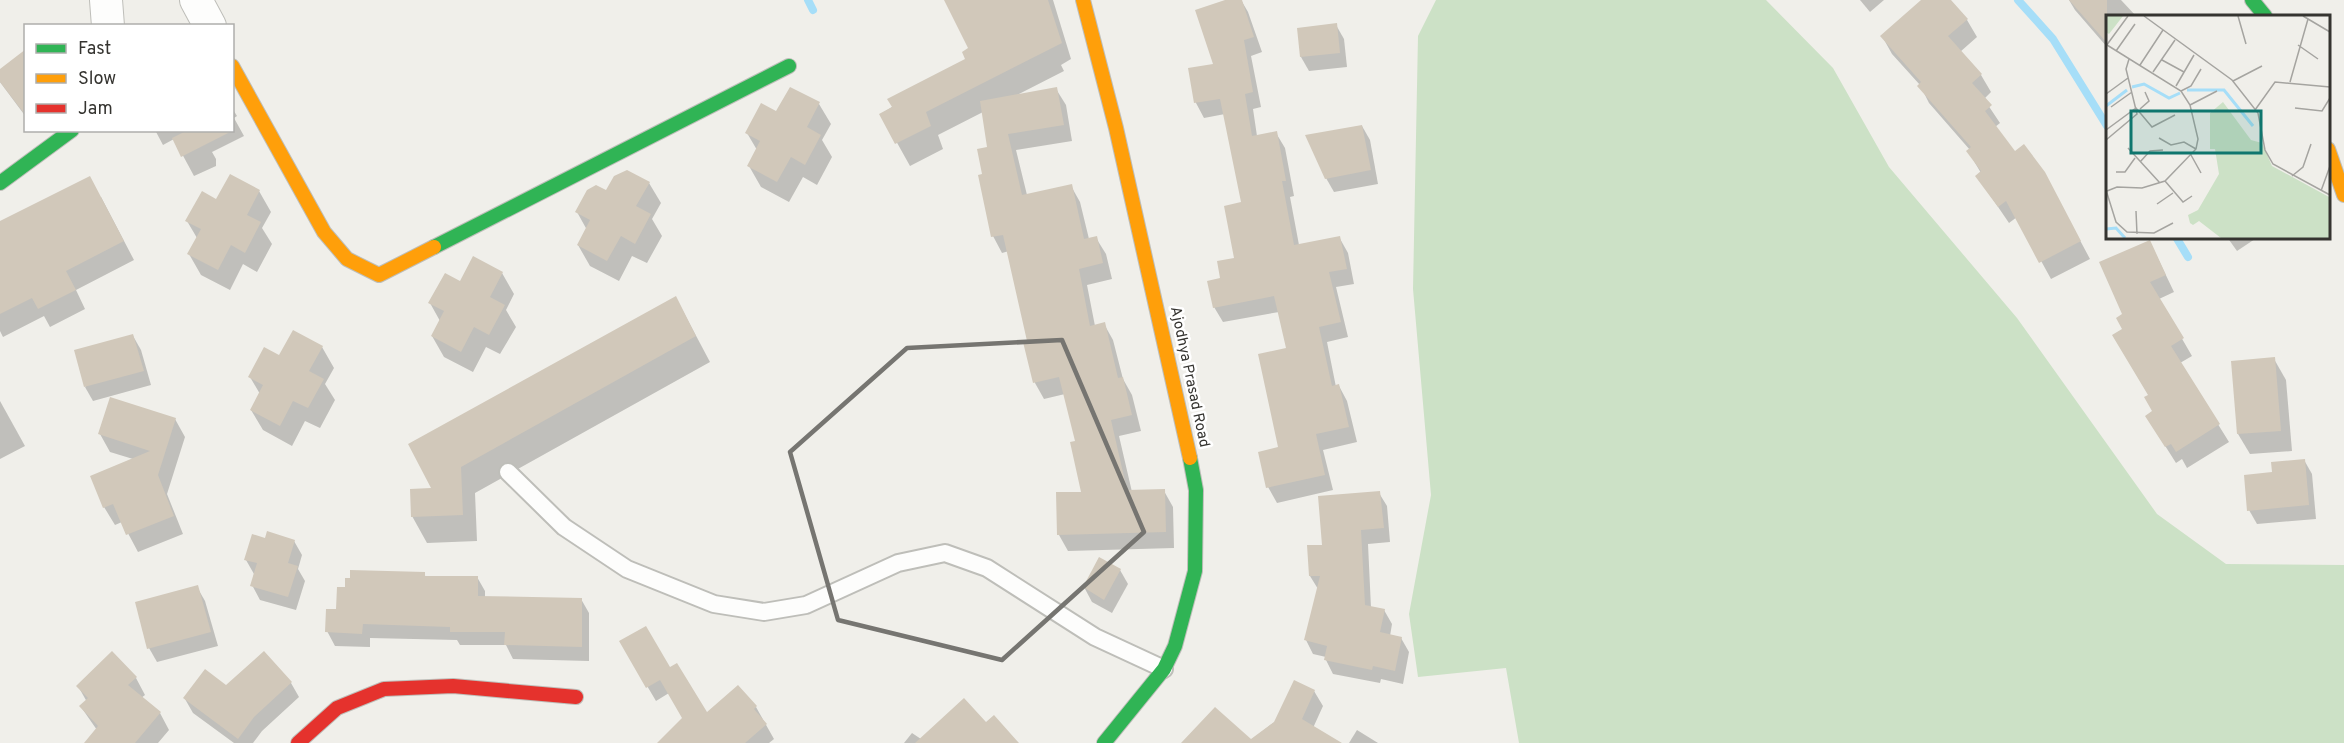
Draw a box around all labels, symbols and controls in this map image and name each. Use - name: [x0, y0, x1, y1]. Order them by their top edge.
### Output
- inset map: [2106, 15, 2329, 238]
- legend: [24, 24, 234, 132]
- text: Fast: [78, 38, 111, 61]
- text: Slow: [78, 68, 116, 91]
- text: Jam: [78, 98, 113, 121]
- street label: Ajodhya Prasad Road: [1165, 305, 1213, 449]

